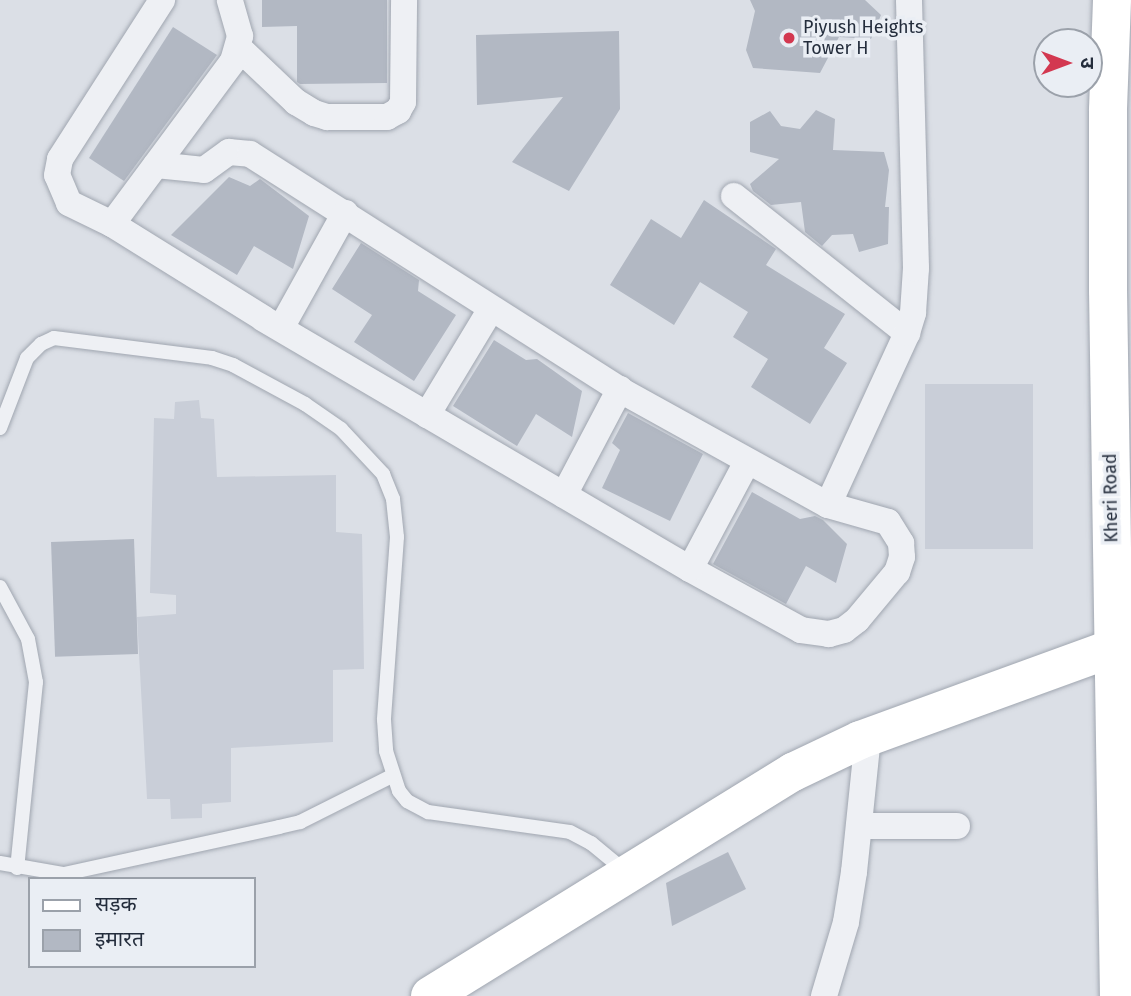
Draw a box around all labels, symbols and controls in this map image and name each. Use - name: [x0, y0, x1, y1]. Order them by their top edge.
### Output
- place label: Piyush Heights Tower H: [803, 17, 924, 60]
- north arrow: [1033, 28, 1103, 98]
- marker: Piyush Heights Tower H: [781, 30, 797, 46]
- text: उ: [1076, 57, 1099, 69]
- street label: Kheri Road: [1099, 453, 1123, 543]
- legend: [28, 877, 256, 968]
- text: सड़क: [95, 891, 137, 917]
- text: इमारत: [95, 926, 144, 952]

